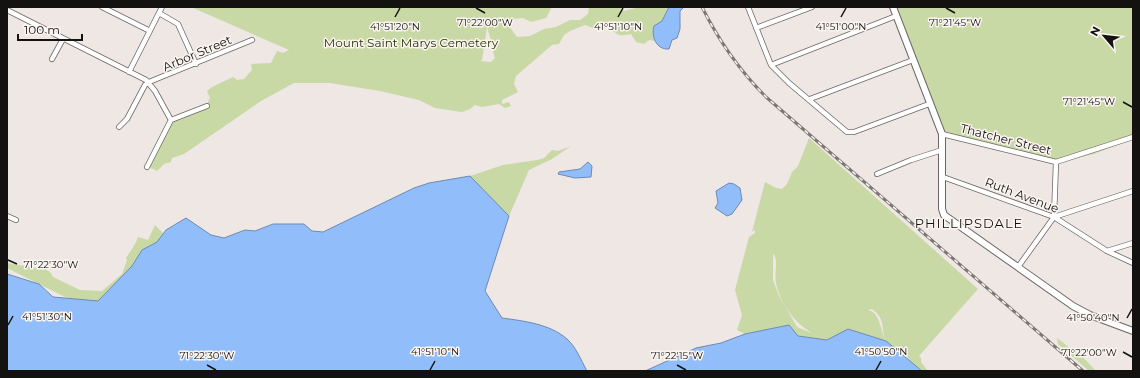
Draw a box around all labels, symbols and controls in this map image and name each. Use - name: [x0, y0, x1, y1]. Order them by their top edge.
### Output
- scale bar: [18, 16, 82, 42]
- text: 71°22'00"W: [457, 16, 513, 29]
- text: 71°21'45"W: [929, 16, 981, 29]
- north arrow: [1084, 16, 1124, 56]
- text: 41°51'20"N: [370, 20, 420, 33]
- text: 41°51'10"N: [594, 20, 642, 33]
- text: 41°51'00"N: [816, 20, 866, 33]
- text: 100 m: [24, 22, 60, 37]
- text: N: [1087, 24, 1103, 39]
- street label: Arbor Street: [160, 32, 234, 74]
- park label: Mount Saint Marys Cemetery: [324, 35, 499, 50]
- text: 71°21'45"W: [1063, 95, 1115, 108]
- street label: Thatcher Street: [959, 120, 1053, 158]
- street label: Ruth Avenue: [983, 174, 1061, 216]
- district label: PHILLIPSDALE: [915, 215, 1023, 231]
- text: 71°22'30"W: [24, 258, 78, 271]
- text: 41°51'30"N: [22, 310, 72, 323]
- text: 41°50'40"N: [1066, 311, 1120, 324]
- text: 41°51'10"N: [411, 345, 459, 358]
- text: 41°50'50"N: [855, 345, 907, 358]
- text: 71°22'00"W: [1061, 346, 1117, 359]
- text: 71°22'30"W: [180, 349, 234, 362]
- text: 71°22'15"W: [651, 349, 703, 362]

